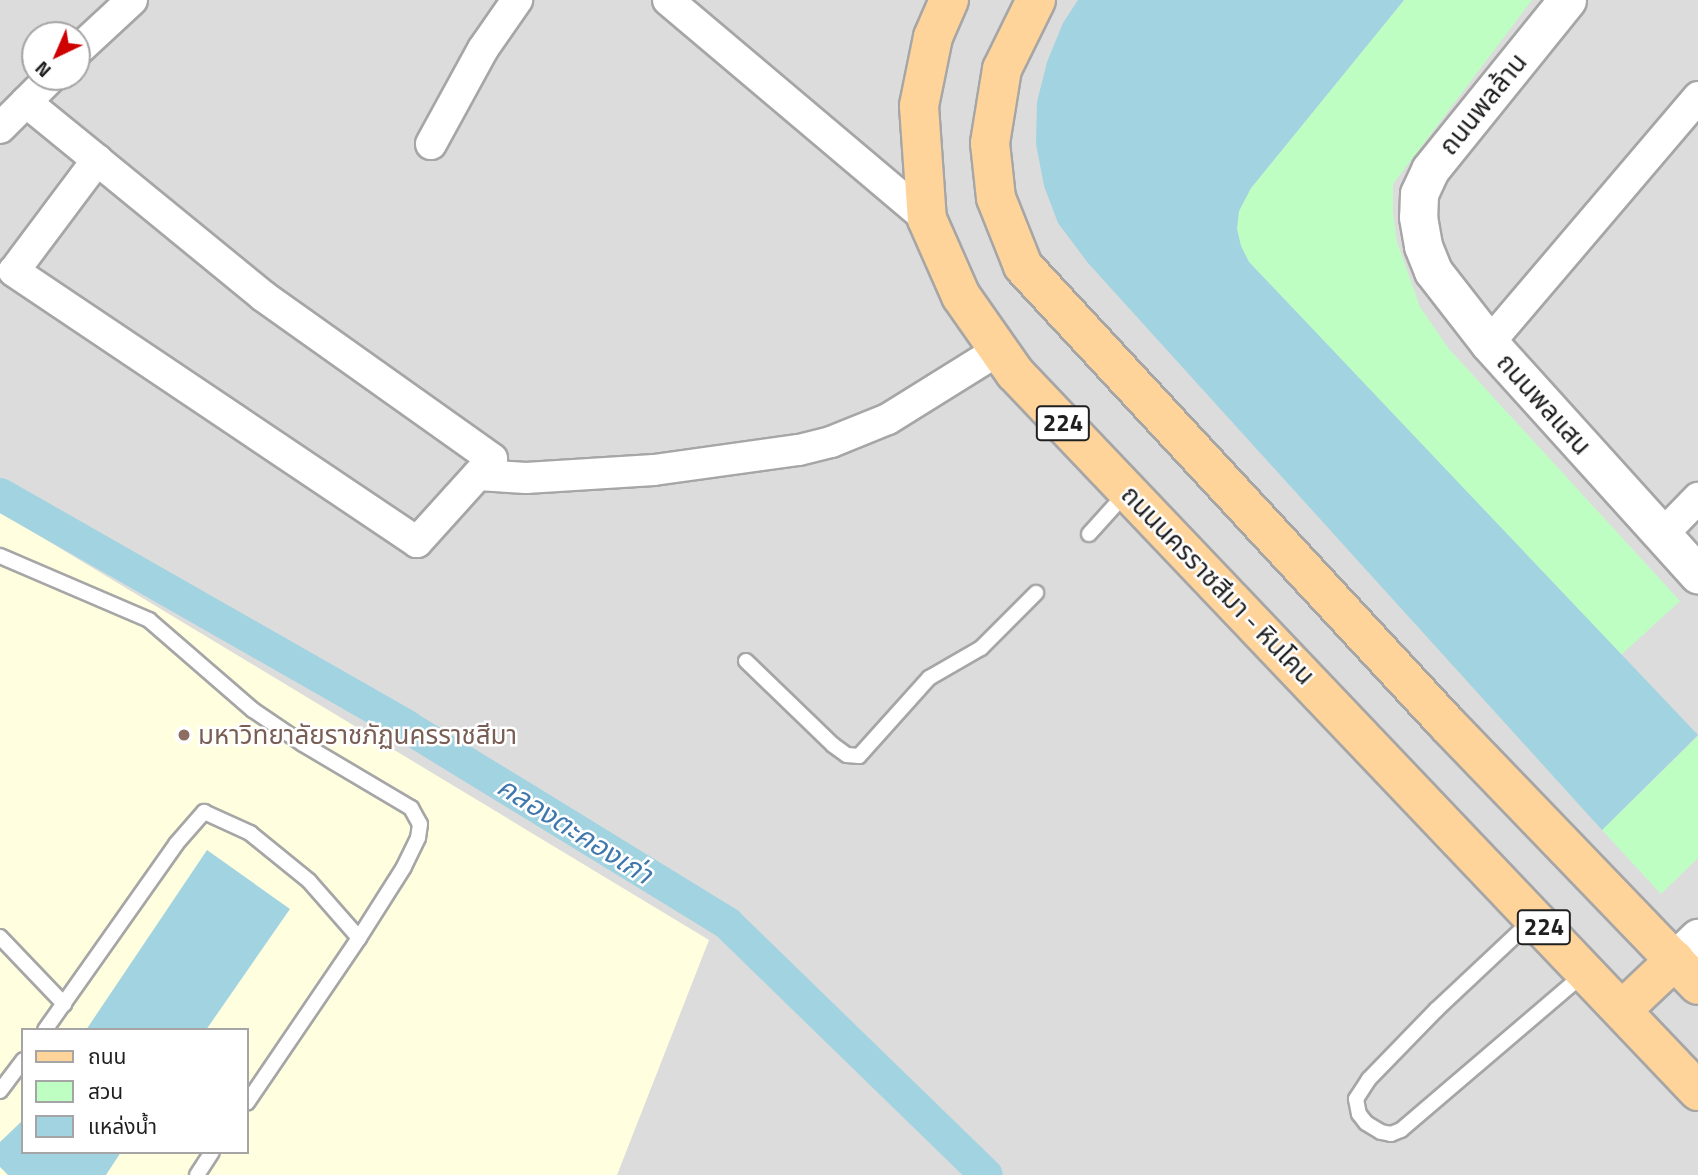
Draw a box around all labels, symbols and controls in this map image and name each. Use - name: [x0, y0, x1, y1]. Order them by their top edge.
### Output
- north arrow: [21, 21, 91, 91]
- street label: ถนนพลล้าน: [1433, 47, 1533, 161]
- text: N: [28, 55, 57, 85]
- street label: ถนนพลแสน: [1490, 347, 1598, 461]
- road number: 224: [1035, 402, 1091, 444]
- street label: ถนนนครราชสีมา - หินโคน: [1115, 479, 1321, 691]
- place label: มหาวิทยาลัยราชภัฏนครราชสีมา: [198, 719, 517, 751]
- marker: มหาวิทยาลัยราชภัฏนครราชสีมา: [176, 727, 192, 743]
- water label: คลองตะคองเก่า: [491, 769, 659, 891]
- road number: 224: [1516, 906, 1572, 947]
- legend: [21, 1028, 248, 1154]
- text: ถนน: [88, 1040, 126, 1072]
- text: สวน: [88, 1075, 123, 1107]
- text: แหล่งน้ำ: [88, 1110, 157, 1142]

